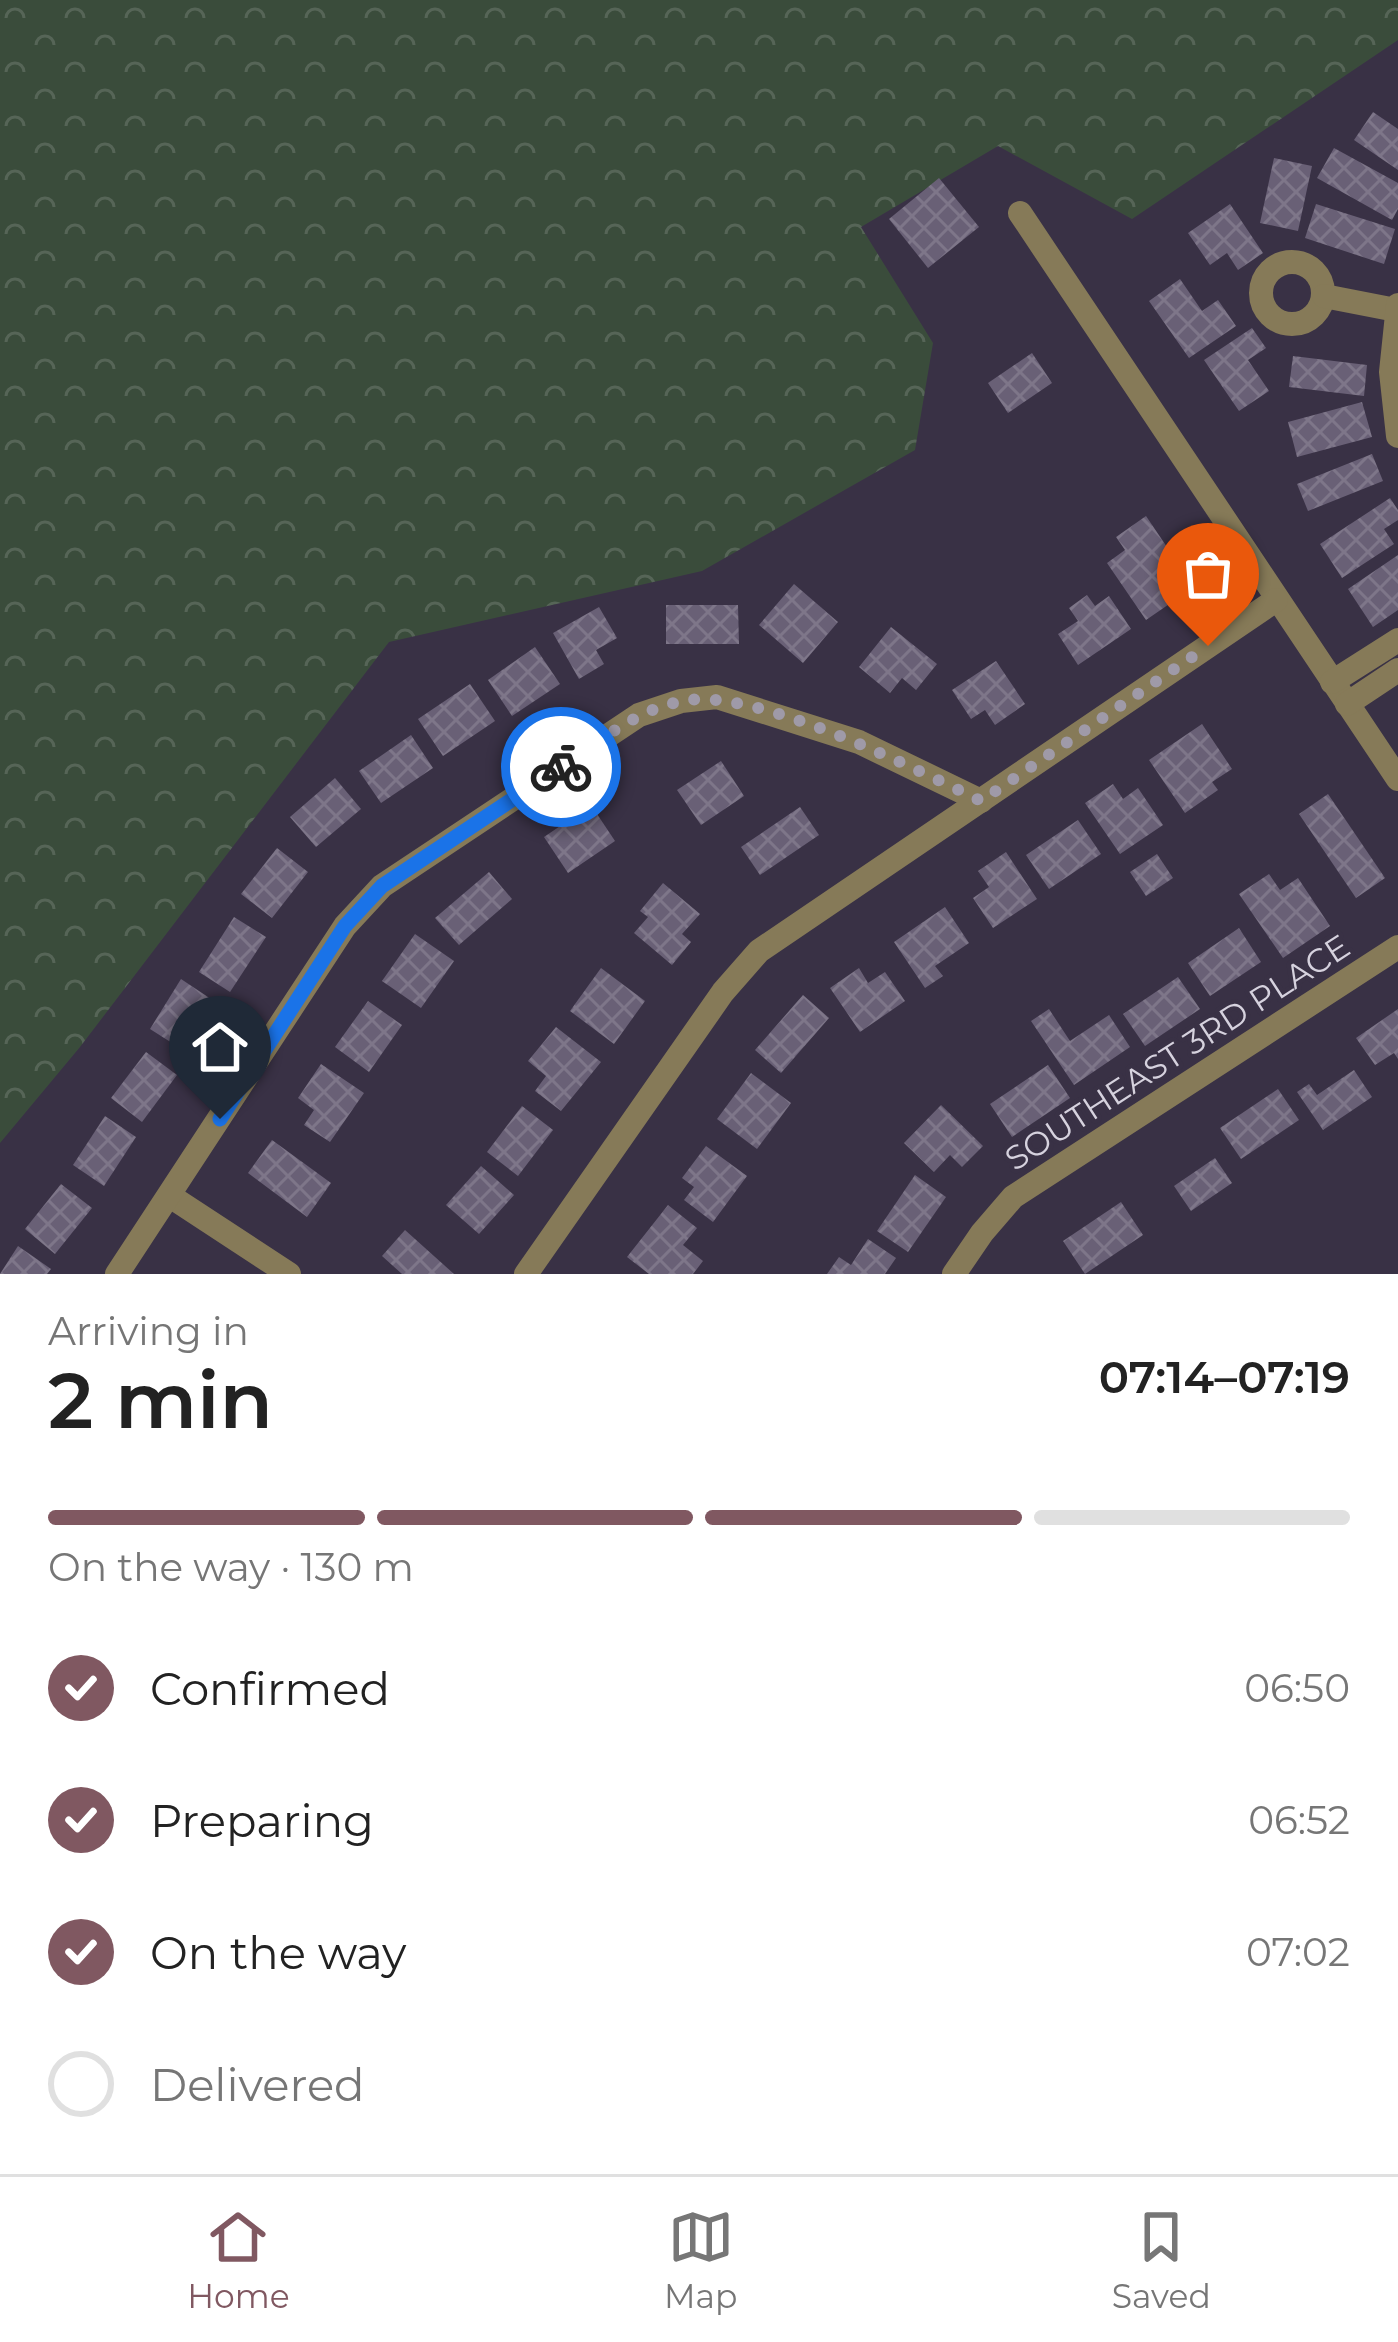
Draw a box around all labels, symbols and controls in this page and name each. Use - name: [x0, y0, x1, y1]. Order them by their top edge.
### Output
- pin: [1157, 523, 1259, 646]
- icon: bag: [1175, 541, 1241, 607]
- courier: [501, 707, 621, 827]
- icon: bike: [528, 734, 594, 800]
- street label: SOUTHEAST 3RD PLACE: [997, 926, 1357, 1178]
- pin: [169, 996, 271, 1119]
- icon: home: [187, 1014, 253, 1080]
- text: Arriving in: [48, 1307, 249, 1355]
- text: 07:14–07:19: [1099, 1349, 1350, 1404]
- text: 2 min: [48, 1352, 273, 1448]
- text: On the way · 130 m: [48, 1543, 414, 1591]
- icon: check: [48, 1655, 114, 1721]
- text: Confirmed: [150, 1661, 390, 1716]
- text: 06:50: [1244, 1664, 1350, 1712]
- icon: check: [48, 1787, 114, 1853]
- text: Preparing: [150, 1793, 374, 1848]
- text: 06:52: [1248, 1796, 1350, 1844]
- icon: check: [48, 1919, 114, 1985]
- text: On the way: [150, 1925, 406, 1980]
- text: 07:02: [1246, 1928, 1350, 1976]
- text: Delivered: [150, 2057, 365, 2112]
- tab: Home: [187, 2204, 290, 2316]
- tab: Map: [664, 2204, 737, 2316]
- tab: Saved: [1112, 2204, 1211, 2316]

